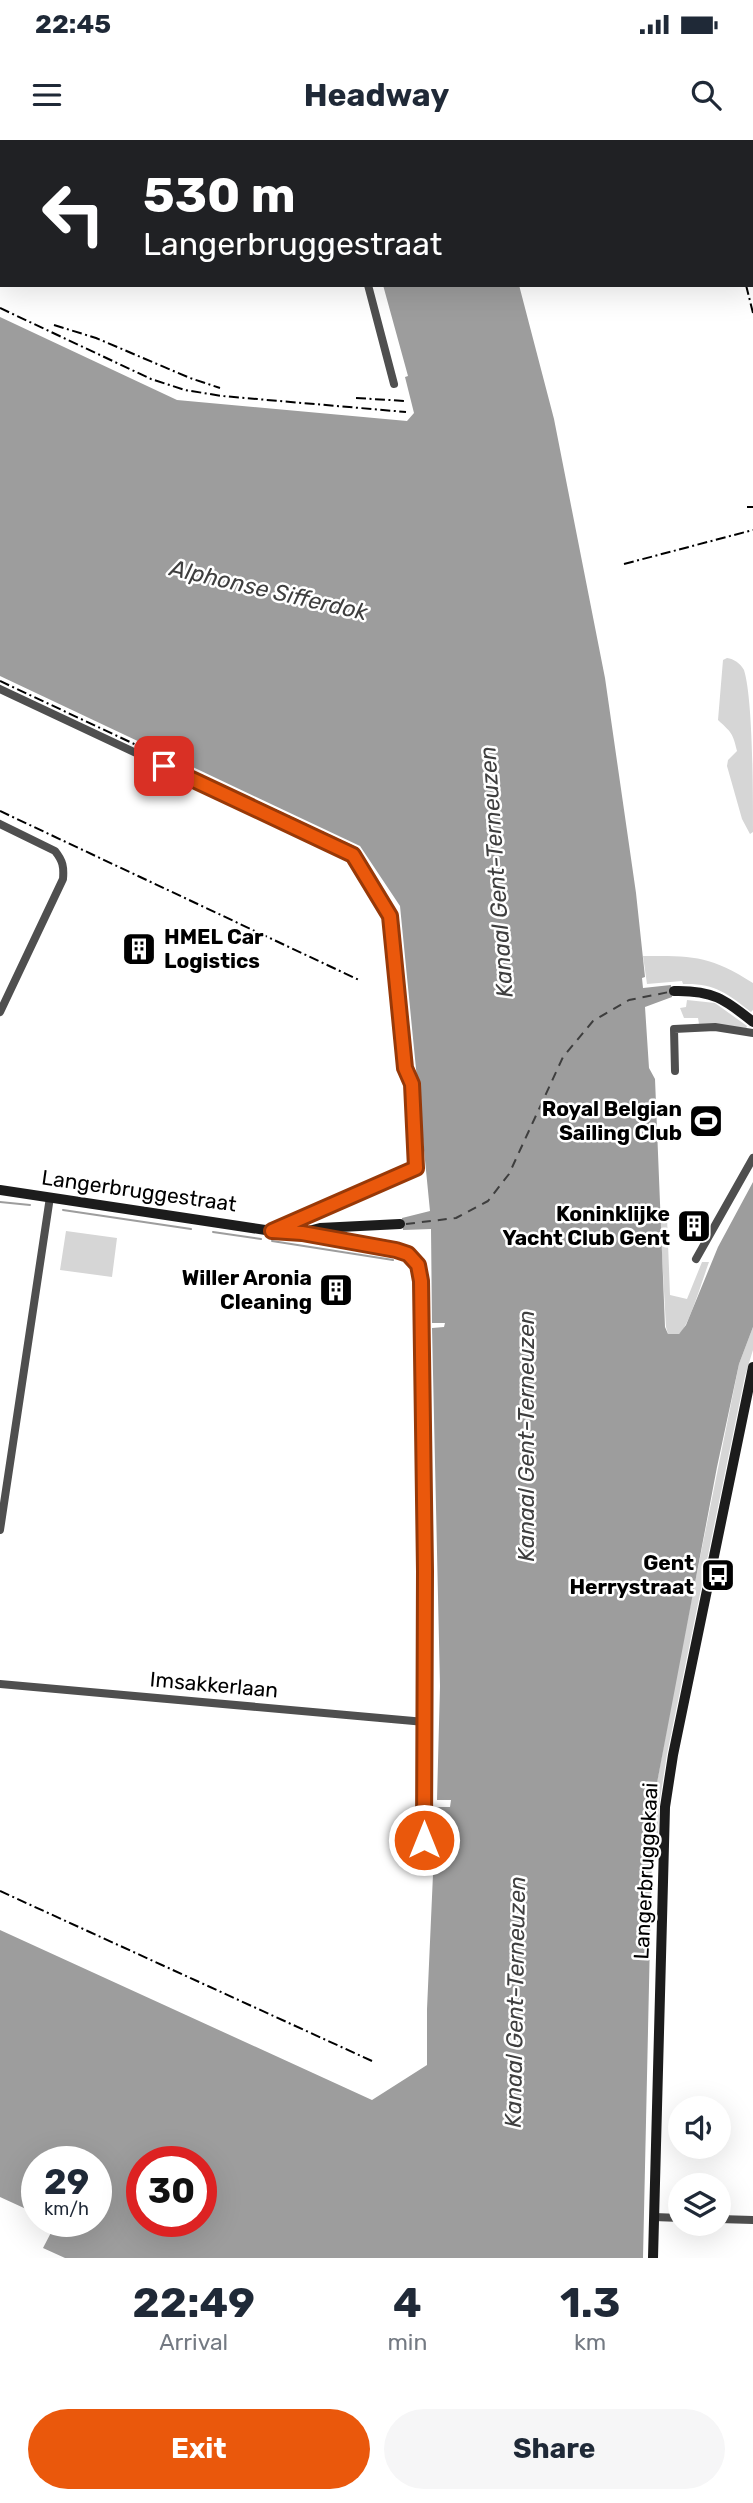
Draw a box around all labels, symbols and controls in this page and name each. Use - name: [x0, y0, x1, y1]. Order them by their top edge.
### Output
- text: 22:45: [35, 9, 111, 40]
- icon: menu: [28, 76, 66, 114]
- text: Headway: [304, 76, 449, 114]
- icon: search: [687, 76, 725, 114]
- text: 530 m: [143, 166, 296, 224]
- icon: left: [28, 168, 119, 259]
- text: Langerbruggestraat: [143, 225, 442, 263]
- water label: Alphonse Sifferdok: [167, 553, 372, 627]
- pin: [134, 736, 194, 796]
- water label: Kanaal Gent-Terneuzen: [473, 746, 519, 998]
- icon: arrive: [145, 747, 183, 785]
- place label: HMEL Car Logistics: [164, 924, 264, 973]
- building icon: HMEL Car Logistics: [120, 930, 158, 968]
- place label: Royal Belgian Sailing Club: [542, 1096, 682, 1145]
- sports icon: Royal Belgian Sailing Club: [687, 1102, 725, 1140]
- street label: Langerbruggestraat: [40, 1164, 238, 1217]
- place label: Koninklijke Yacht Club Gent: [502, 1201, 670, 1250]
- building icon: Koninklijke Yacht Club Gent: [675, 1207, 713, 1245]
- place label: Willer Aronia Cleaning: [182, 1265, 312, 1314]
- building icon: Willer Aronia Cleaning: [317, 1271, 355, 1309]
- water label: Kanaal Gent-Terneuzen: [512, 1310, 540, 1562]
- place label: Gent Herrystraat: [569, 1550, 694, 1599]
- bus stop icon: Gent Herrystraat: [699, 1556, 737, 1594]
- street label: Imsakkerlaan: [149, 1666, 279, 1703]
- street label: Langerbruggekaai: [628, 1782, 663, 1960]
- position arrow: [387, 1803, 461, 1877]
- water label: Kanaal Gent-Terneuzen: [499, 1876, 531, 2128]
- map controls: [668, 2096, 731, 2236]
- button: sound: [668, 2096, 731, 2159]
- speed limit sign: 30: [126, 2146, 217, 2237]
- text: 29: [44, 2161, 89, 2203]
- button: layers: [668, 2173, 731, 2236]
- text: km/h: [44, 2198, 89, 2220]
- text: 22:49: [133, 2278, 255, 2328]
- text: 4: [393, 2278, 422, 2328]
- text: 1.3: [560, 2278, 620, 2328]
- text: Arrival: [159, 2328, 228, 2356]
- text: min: [387, 2328, 427, 2356]
- text: km: [574, 2328, 606, 2356]
- button: Exit: [28, 2409, 370, 2489]
- button: Share: [384, 2409, 725, 2489]

